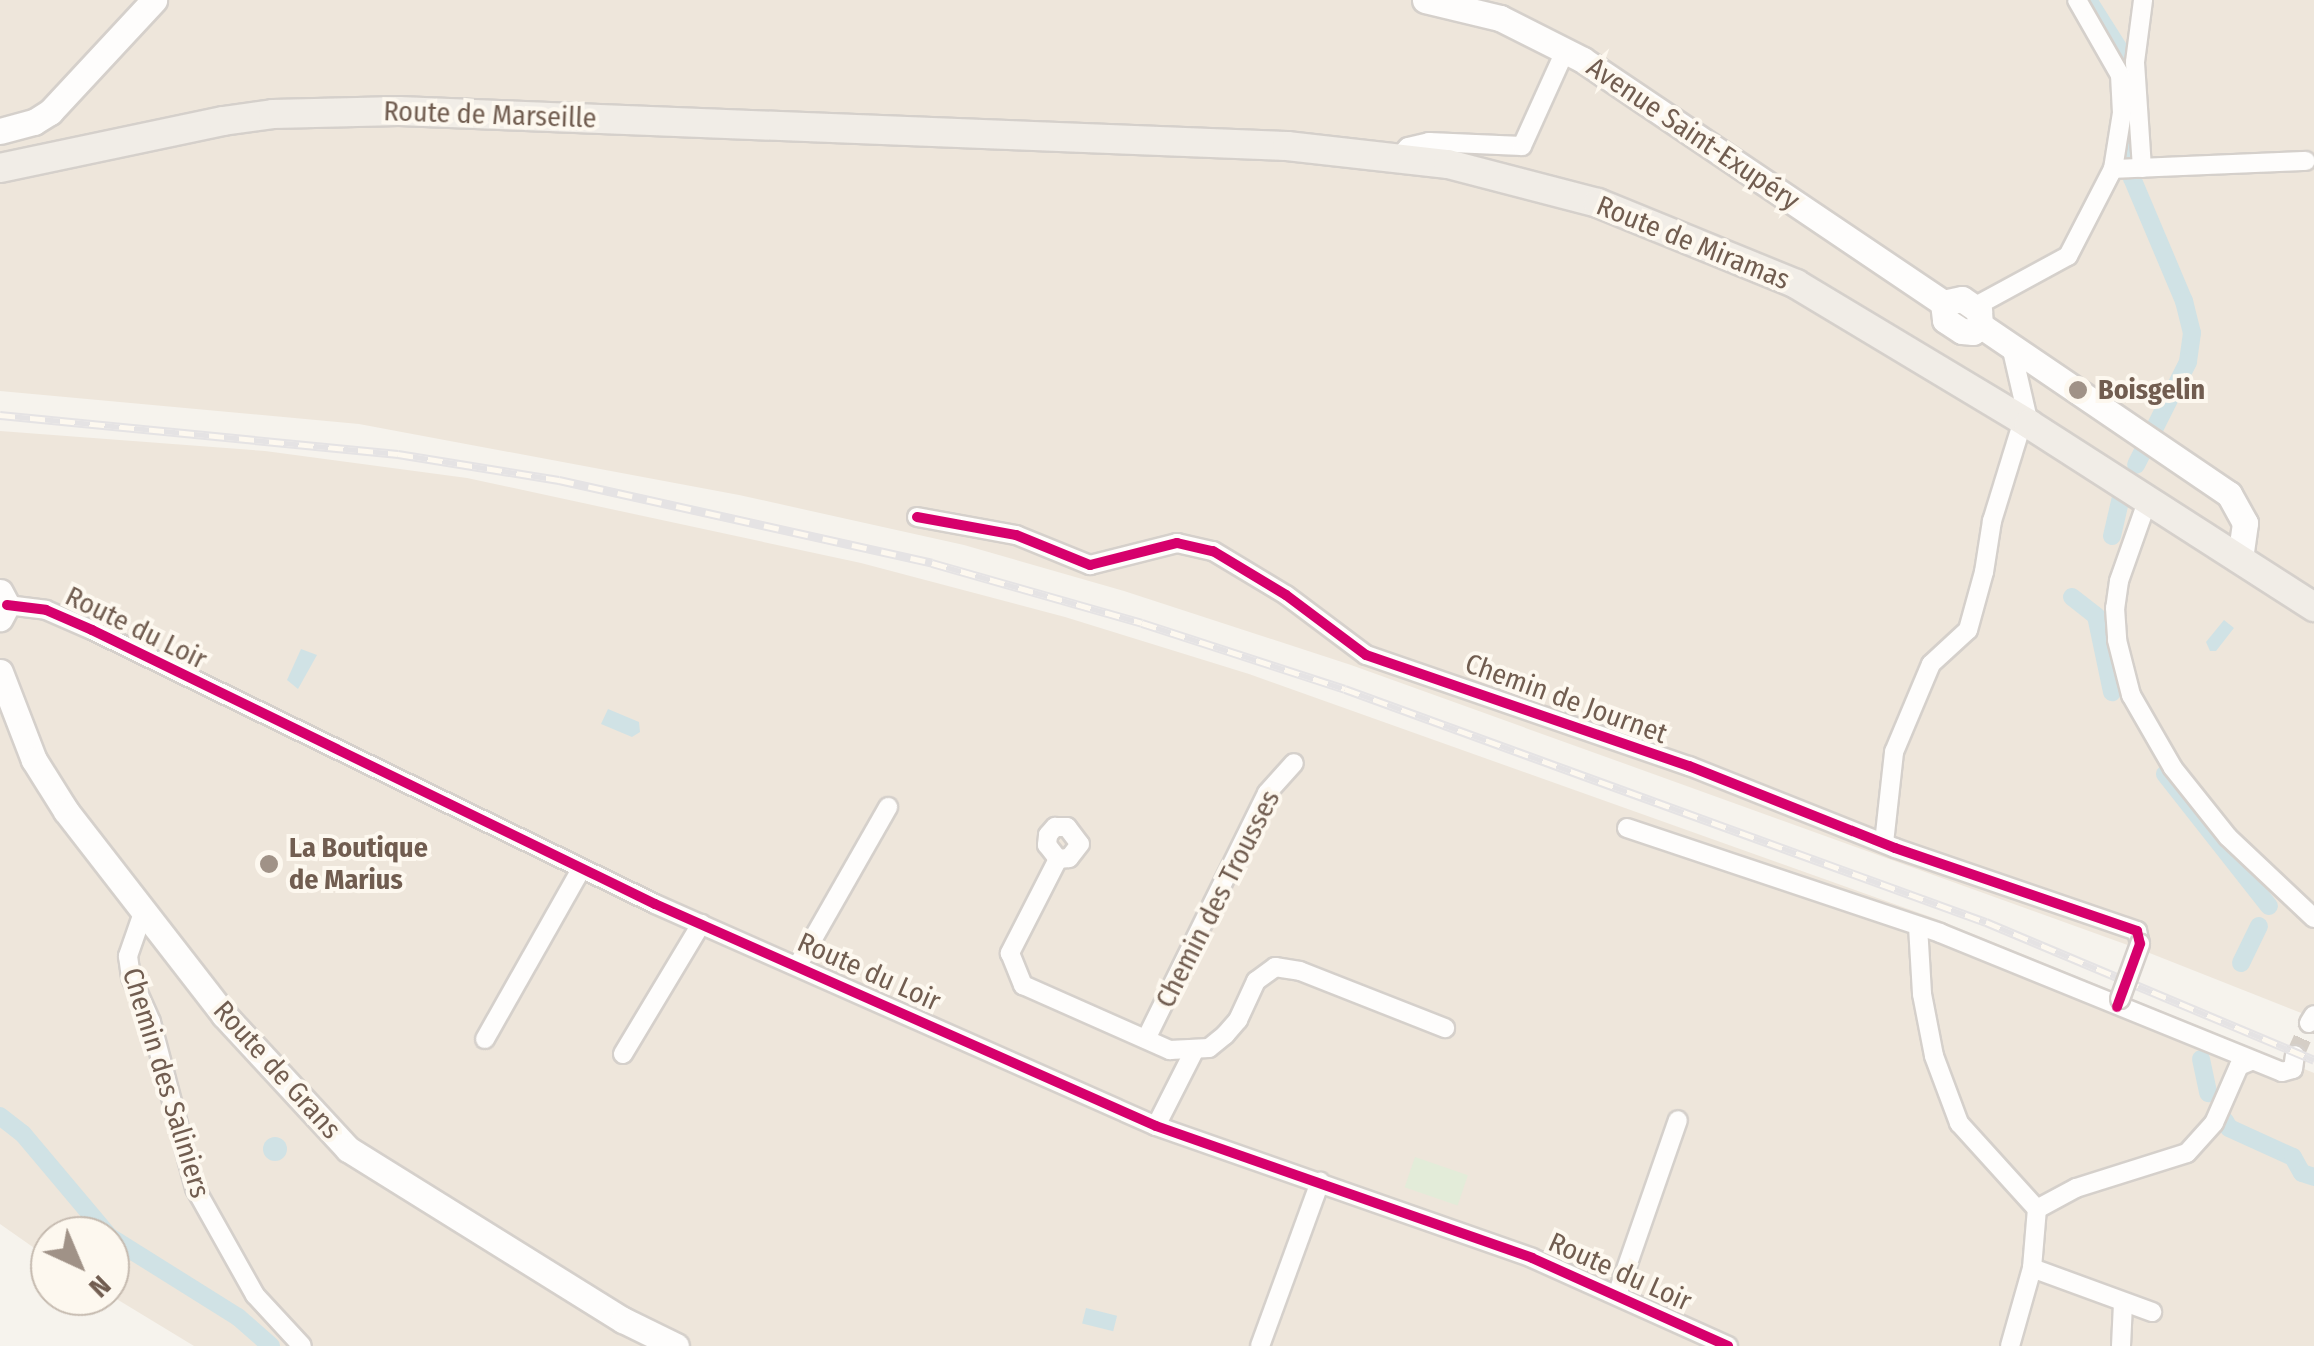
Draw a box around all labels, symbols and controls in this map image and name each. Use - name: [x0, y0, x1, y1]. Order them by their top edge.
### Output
- street label: Avenue Saint-Exupéry: [1580, 50, 1806, 218]
- street label: Route de Marseille: [383, 94, 597, 136]
- street label: Route de Miramas: [1591, 189, 1795, 297]
- place label: Boisgelin: [2098, 373, 2205, 407]
- marker: Boisgelin: [2067, 379, 2089, 401]
- street label: Route du Loir: [60, 579, 212, 677]
- street label: Chemin de Journet: [1460, 647, 1672, 751]
- street label: Chemin des Trousses: [1149, 785, 1287, 1013]
- place label: La Boutique de Marius: [289, 831, 428, 897]
- marker: La Boutique de Marius: [258, 853, 280, 875]
- street label: Route du Loir: [792, 926, 946, 1018]
- street label: Chemin des Saliniers: [115, 964, 217, 1202]
- street label: Route de Grans: [206, 994, 348, 1146]
- north arrow: [30, 1216, 130, 1316]
- street label: Route du Loir: [1543, 1226, 1697, 1318]
- text: N: [82, 1269, 117, 1304]

